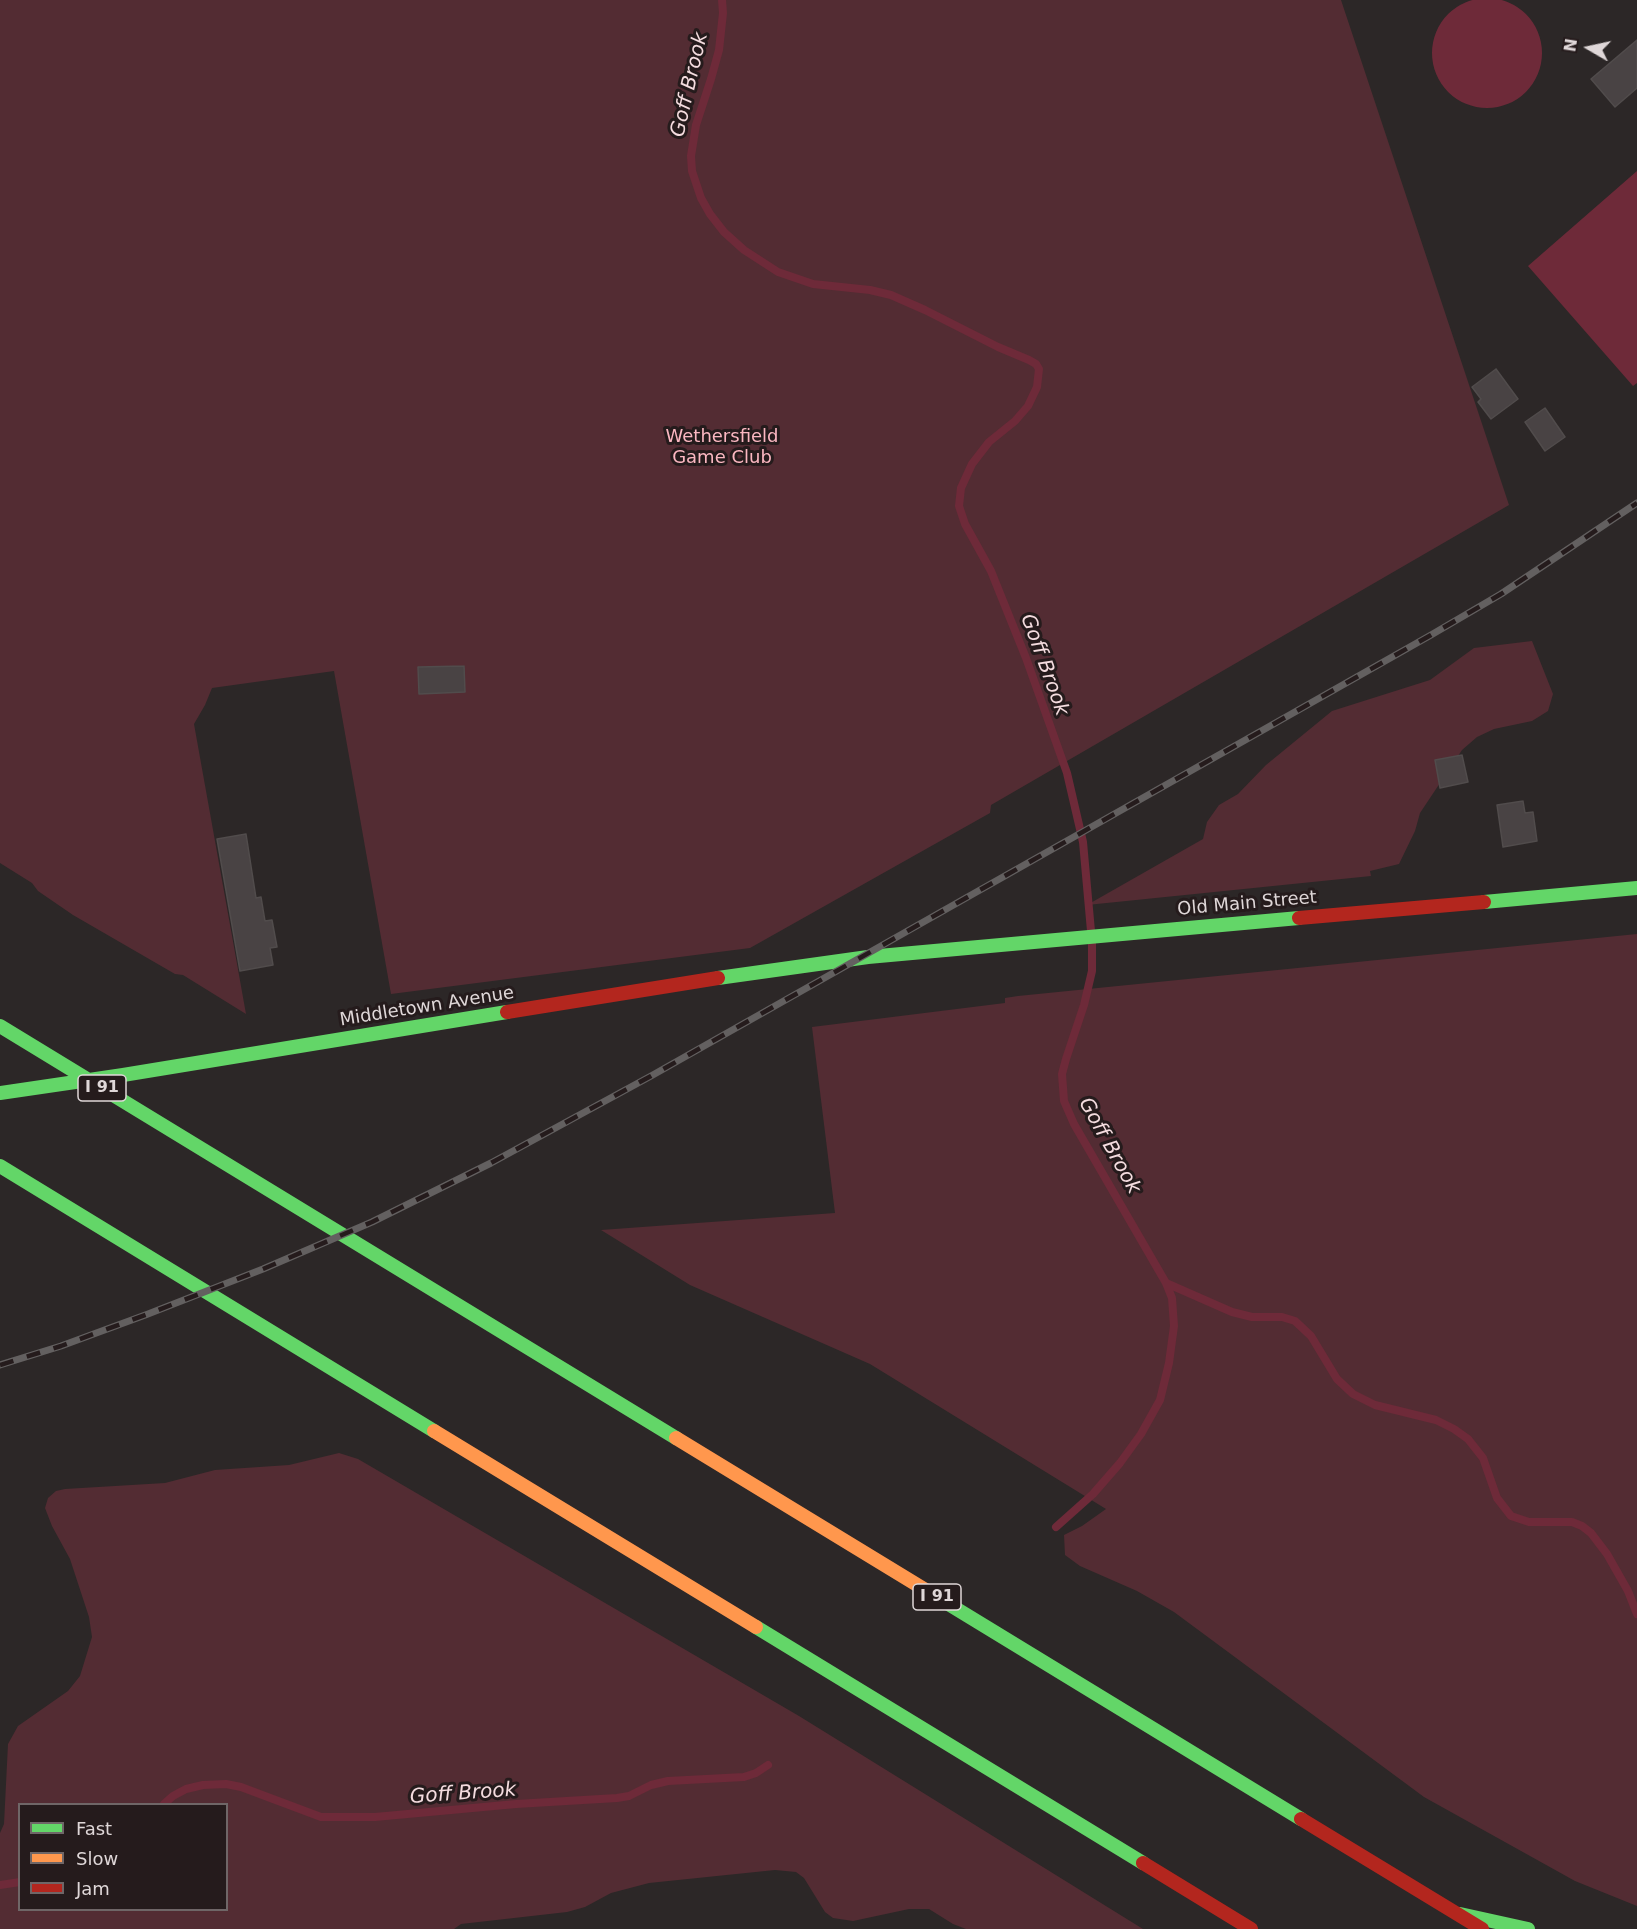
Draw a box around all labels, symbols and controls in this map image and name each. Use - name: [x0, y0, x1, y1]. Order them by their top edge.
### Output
- north arrow: [1559, 18, 1619, 78]
- water label: Goff Brook: [666, 30, 714, 140]
- text: N: [1560, 37, 1581, 53]
- park label: Wethersfield Game Club: [666, 426, 778, 468]
- water label: Goff Brook: [1015, 611, 1073, 719]
- street label: Old Main Street: [1176, 887, 1318, 921]
- street label: Middletown Avenue: [338, 983, 516, 1031]
- road number: I 91: [78, 1075, 126, 1101]
- water label: Goff Brook: [1073, 1094, 1145, 1198]
- road number: I 91: [913, 1584, 961, 1610]
- water label: Goff Brook: [409, 1778, 517, 1810]
- legend: [18, 1803, 228, 1911]
- text: Fast: [76, 1818, 112, 1839]
- text: Slow: [76, 1848, 118, 1869]
- text: Jam: [76, 1878, 110, 1899]

